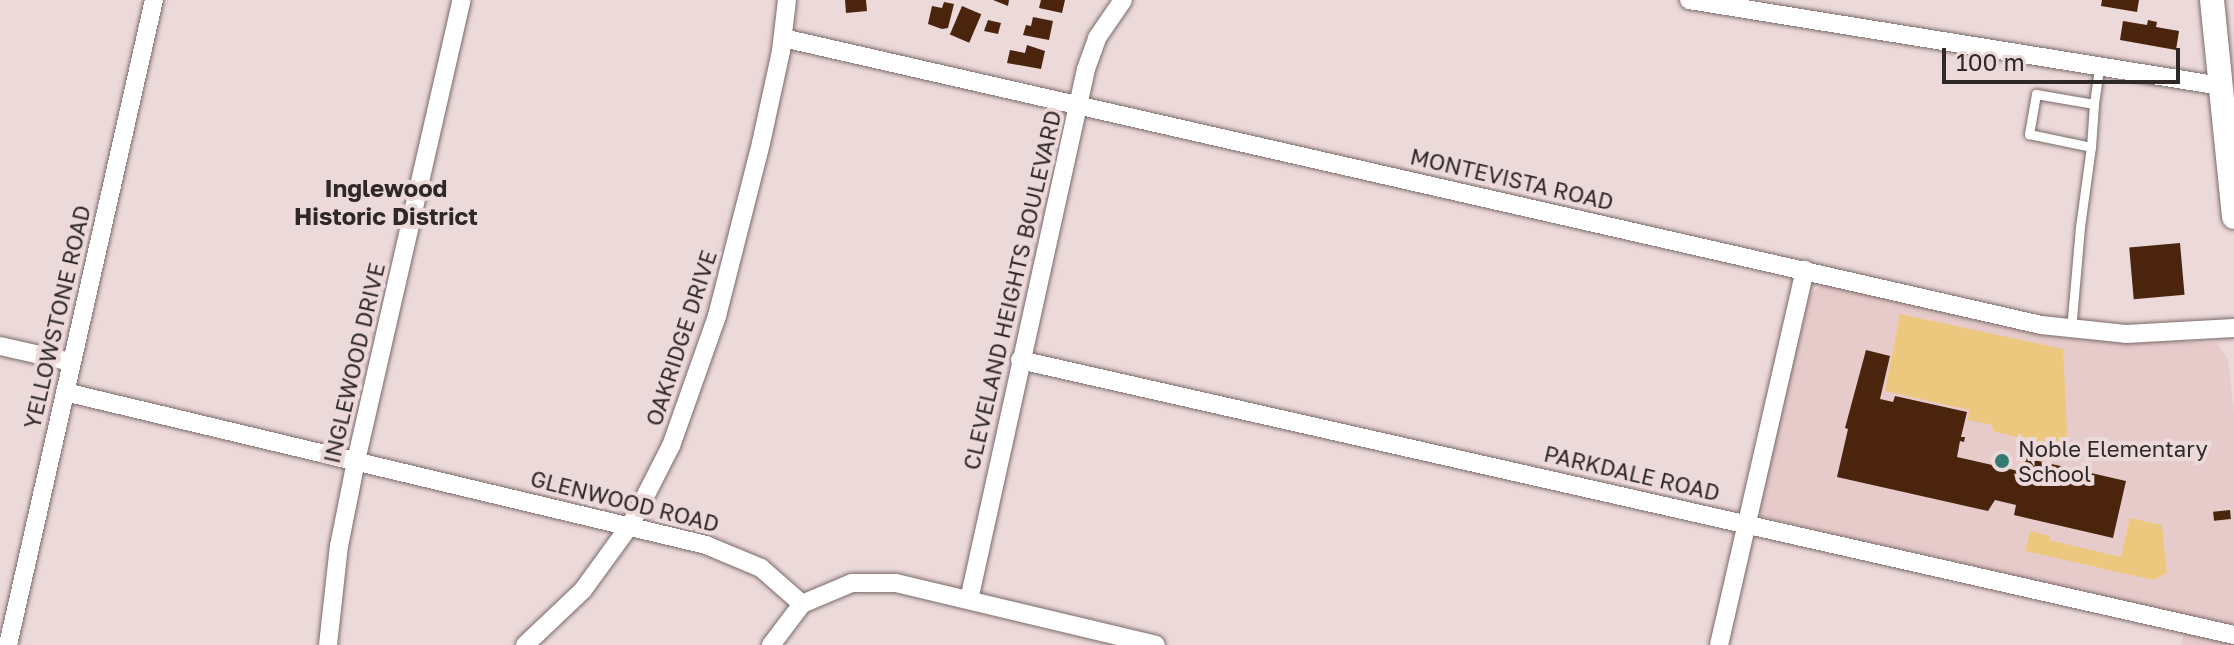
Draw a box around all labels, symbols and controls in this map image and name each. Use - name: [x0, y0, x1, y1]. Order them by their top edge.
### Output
- scale bar: [1946, 32, 2184, 82]
- text: 100 m: [1956, 47, 2025, 76]
- street label: CLEVELAND HEIGHTS BOULEVARD: [958, 108, 1066, 472]
- street label: MONTEVISTA ROAD: [1408, 143, 1616, 215]
- district label: Inglewood Historic District: [294, 174, 478, 230]
- street label: YELLOWSTONE ROAD: [18, 203, 96, 431]
- street label: OAKRIDGE DRIVE: [640, 247, 722, 429]
- street label: INGLEWOOD DRIVE: [318, 260, 390, 466]
- place label: Noble Elementary School: [2018, 435, 2208, 486]
- street label: PARKDALE ROAD: [1542, 440, 1722, 506]
- marker: Noble Elementary School: [1993, 452, 2011, 470]
- street label: GLENWOOD ROAD: [528, 465, 722, 537]

